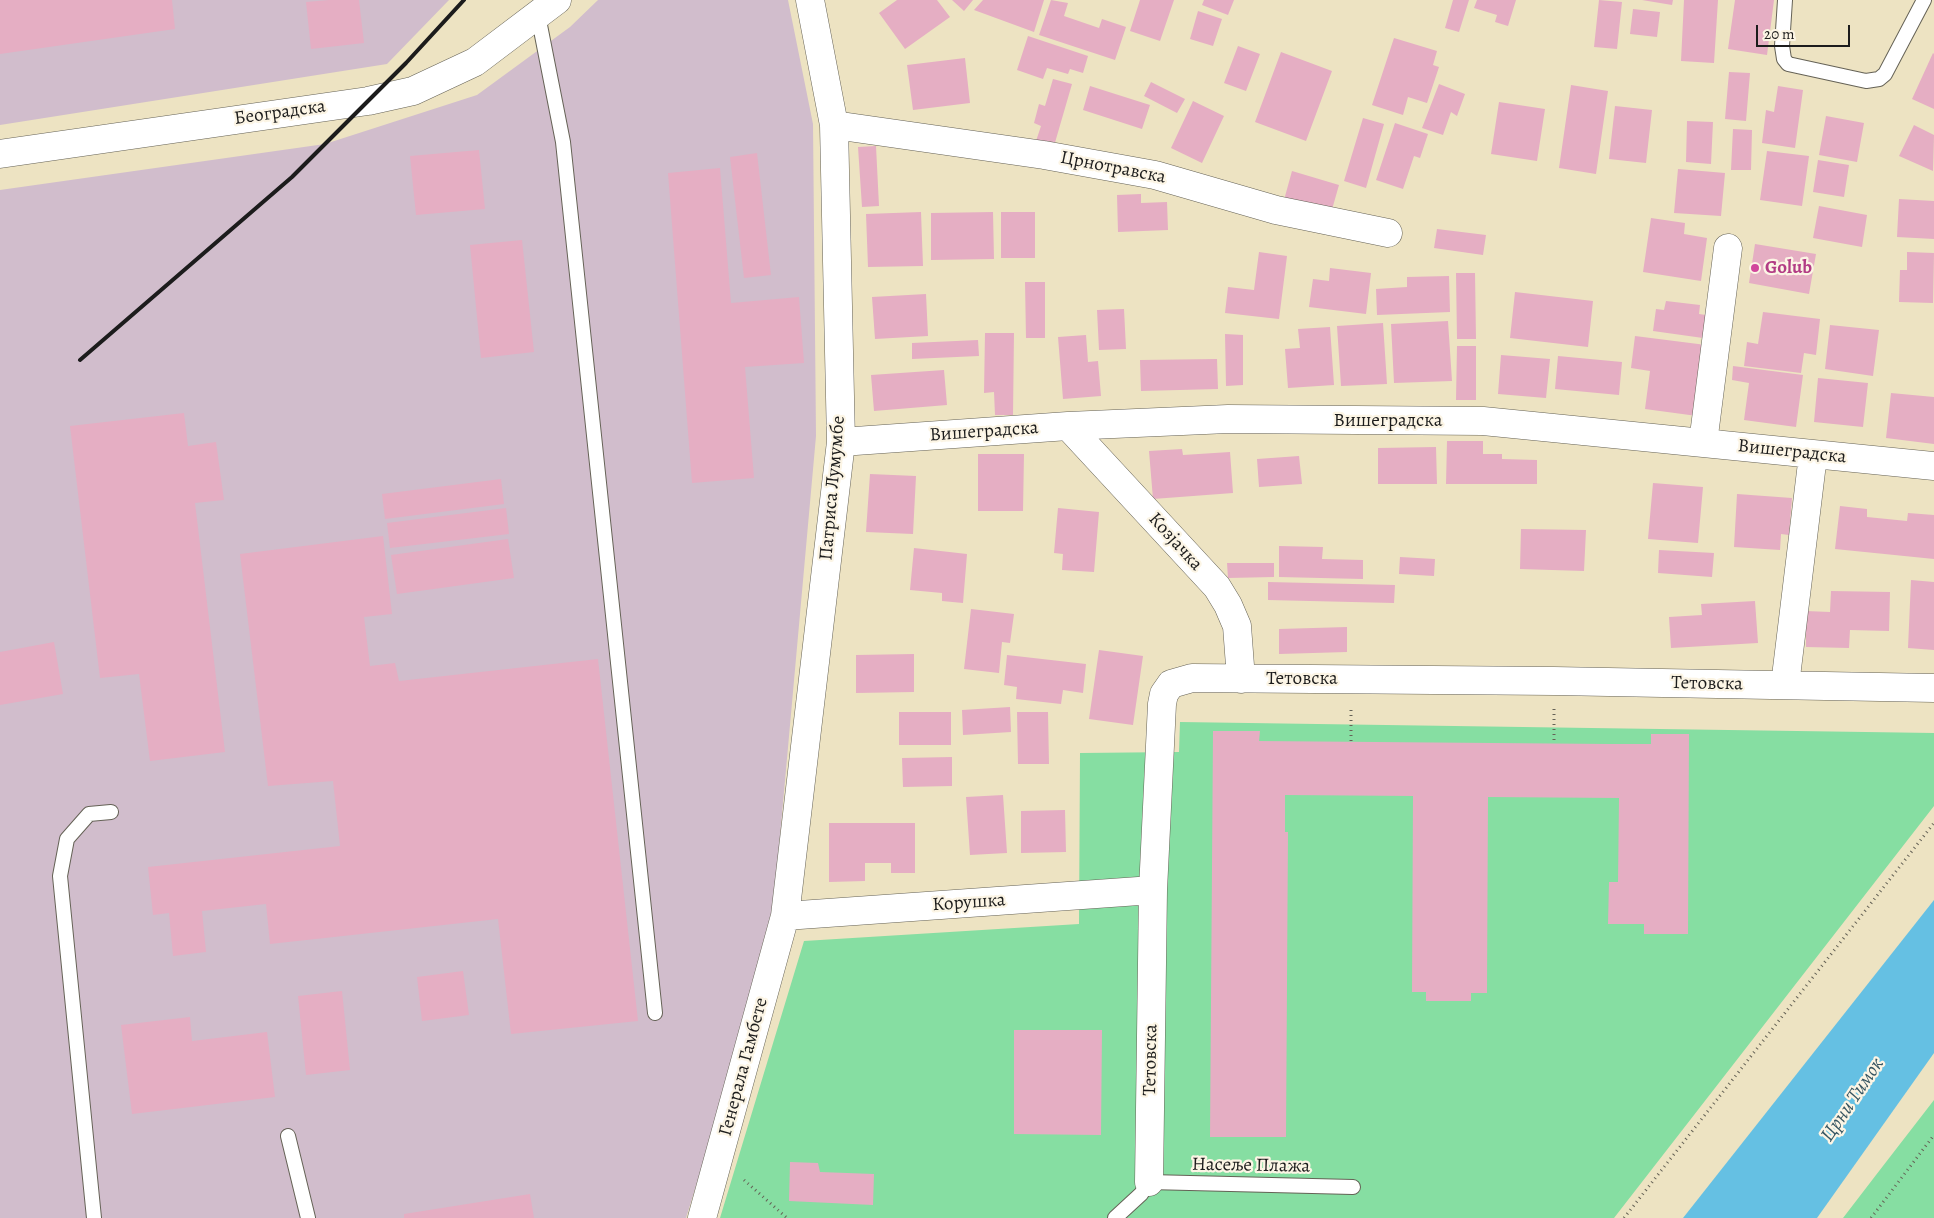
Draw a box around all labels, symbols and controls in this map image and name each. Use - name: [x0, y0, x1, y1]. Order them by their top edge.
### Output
- scale bar: [1759, 15, 1853, 47]
- text: 20 m: [1764, 24, 1795, 44]
- street label: Београдска: [233, 95, 327, 131]
- street label: Црнотравска: [1058, 147, 1168, 189]
- place label: Golub: [1765, 257, 1812, 279]
- marker: Golub: [1749, 262, 1761, 274]
- street label: Вишеградска: [1334, 410, 1442, 432]
- street label: Патриса Лумумбе: [815, 415, 851, 561]
- street label: Вишеградска: [929, 417, 1039, 447]
- street label: Вишеградска: [1737, 435, 1847, 469]
- street label: Козјачка: [1143, 508, 1207, 576]
- street label: Тетовска: [1266, 668, 1338, 690]
- street label: Тетовска: [1671, 672, 1743, 696]
- street label: Корушка: [932, 889, 1006, 917]
- street label: Генерала Гамбете: [715, 995, 773, 1139]
- street label: Тетовска: [1139, 1024, 1163, 1096]
- water label: Црни Тимок: [1816, 1054, 1890, 1146]
- street label: Насеље Плажа: [1192, 1154, 1310, 1178]

